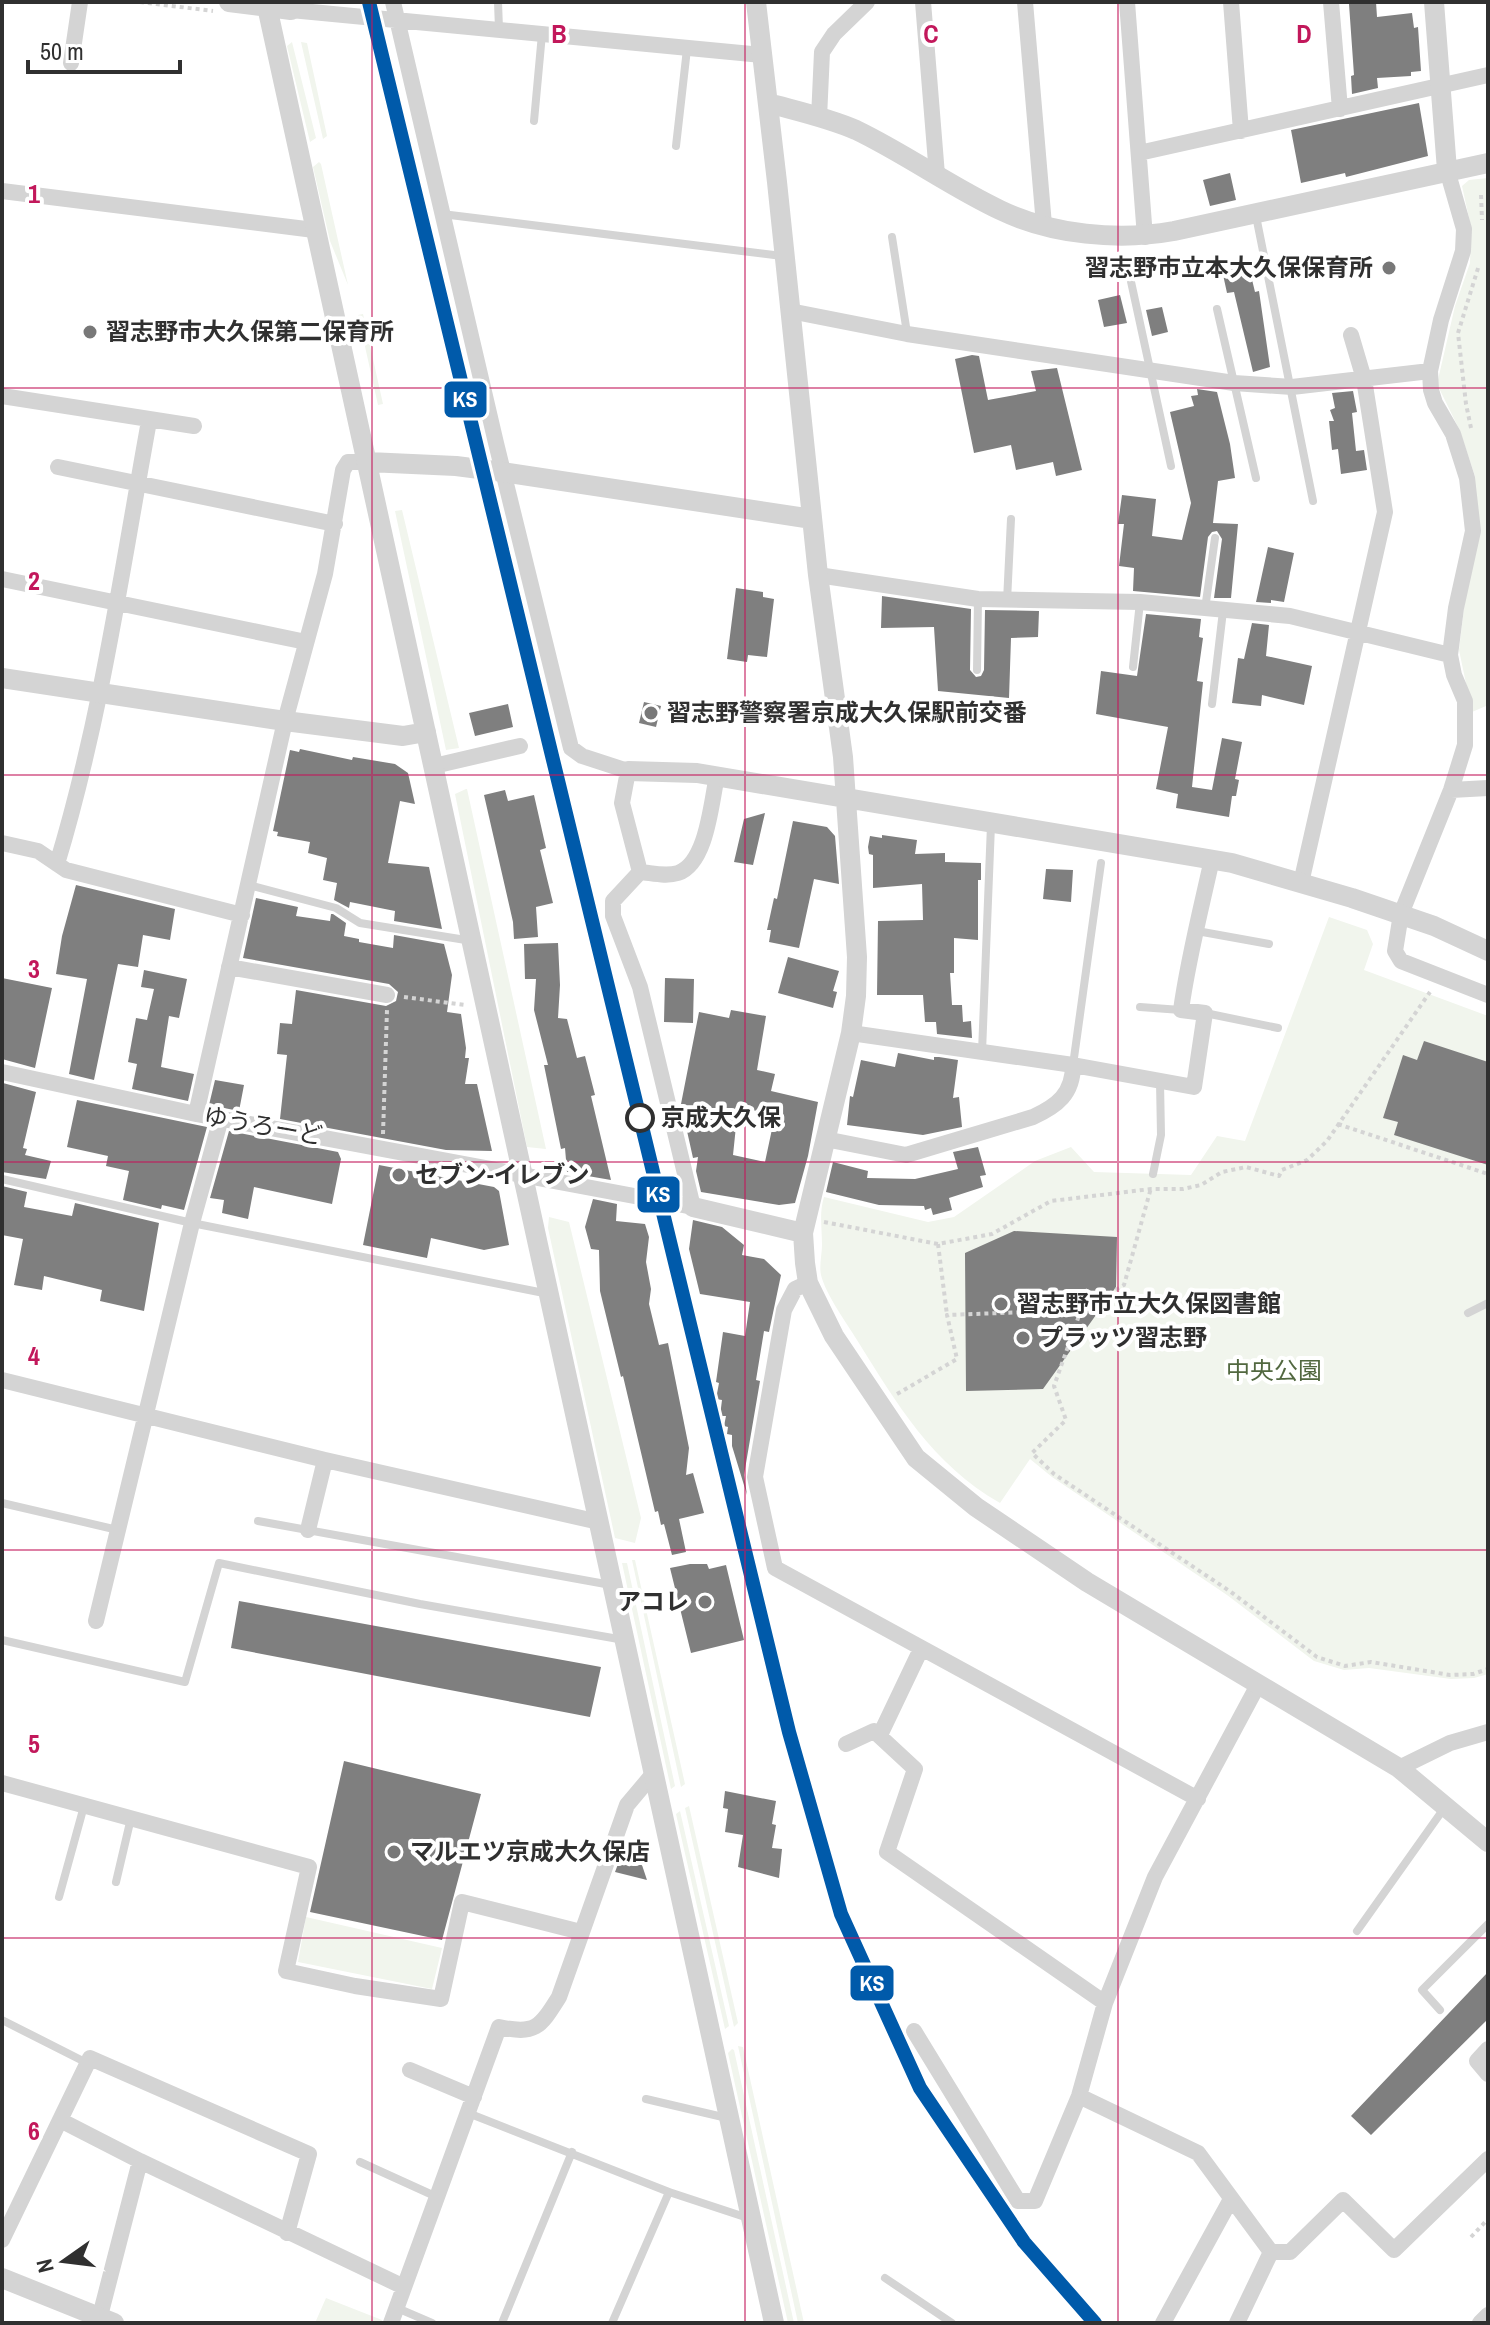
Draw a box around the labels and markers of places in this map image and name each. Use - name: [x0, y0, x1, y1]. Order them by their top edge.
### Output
- place label: 習志野市立本大久保保育所: [1085, 251, 1373, 283]
- marker: 習志野市立本大久保保育所: [1380, 259, 1398, 277]
- place label: 習志野市大久保第二保育所: [106, 315, 394, 347]
- marker: 習志野市大久保第二保育所: [81, 323, 99, 341]
- place label: 習志野警察署京成大久保駅前交番: [667, 696, 1027, 728]
- marker: 習志野警察署京成大久保駅前交番: [642, 704, 660, 722]
- place label: 京成大久保: [661, 1101, 781, 1133]
- marker: 京成大久保: [626, 1104, 654, 1132]
- place label: セブン-イレブン: [415, 1158, 590, 1190]
- marker: セブン-イレブン: [390, 1166, 408, 1184]
- place label: 習志野市立大久保図書館: [1017, 1287, 1281, 1319]
- marker: 習志野市立大久保図書館: [992, 1295, 1010, 1313]
- place label: プラッツ習志野: [1039, 1321, 1207, 1353]
- marker: プラッツ習志野: [1014, 1329, 1032, 1347]
- place label: アコレ: [617, 1585, 689, 1617]
- marker: アコレ: [696, 1593, 714, 1611]
- place label: マルエツ京成大久保店: [410, 1835, 650, 1867]
- marker: マルエツ京成大久保店: [385, 1843, 403, 1861]

